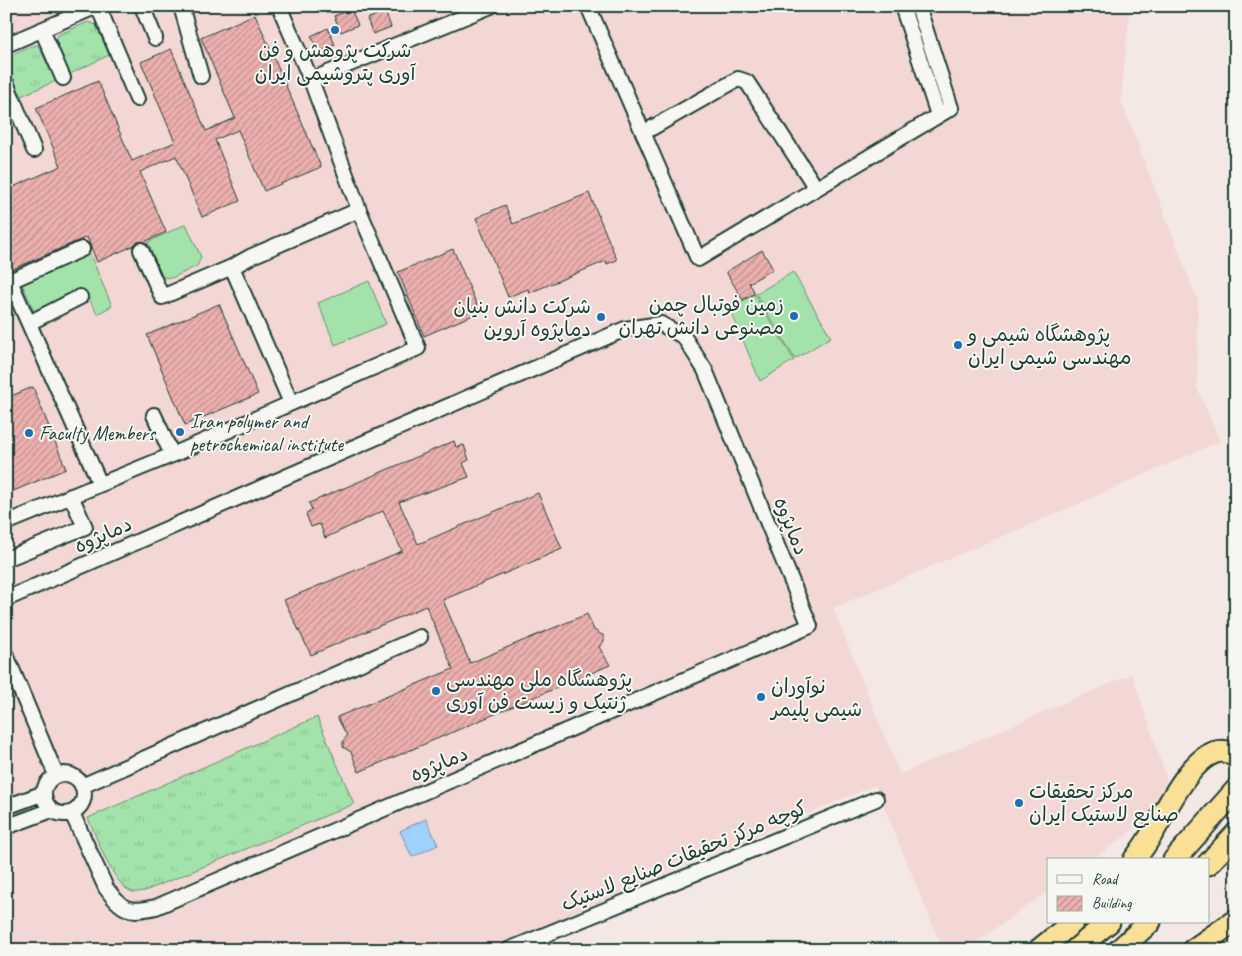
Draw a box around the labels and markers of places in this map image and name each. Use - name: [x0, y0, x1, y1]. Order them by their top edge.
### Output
- marker: شرکت پژوهش و فن آوری پتروشیمی ایران: [329, 24, 341, 36]
- place label: شرکت پژوهش و فن آوری پتروشیمی ایران: [255, 38, 416, 86]
- place label: زمین فوتبال چمن مصنوعی دانش تهران: [618, 292, 784, 341]
- place label: شرکت دانش بنیان دماپژوه آروین: [453, 294, 591, 342]
- marker: زمین فوتبال چمن مصنوعی دانش تهران: [788, 310, 800, 322]
- marker: شرکت دانش بنیان دماپژوه آروین: [595, 311, 607, 323]
- place label: پژوهشگاه شیمی و مهندسی شیمی ایران: [966, 322, 1131, 370]
- marker: پژوهشگاه شیمی و مهندسی شیمی ایران: [952, 339, 964, 351]
- place label: Iran polymer and petrochemical institute: [190, 409, 344, 457]
- place label: Faculty Members: [39, 421, 157, 446]
- marker: Iran polymer and petrochemical institute: [174, 426, 186, 438]
- marker: Faculty Members: [23, 427, 35, 439]
- place label: پژوهشگاه ملی مهندسی ژنتیک و زیست فن آوری: [446, 667, 632, 715]
- place label: نوآوران شیمی پلیمر: [769, 674, 862, 722]
- marker: پژوهشگاه ملی مهندسی ژنتیک و زیست فن آوری: [430, 685, 442, 697]
- marker: نوآوران شیمی پلیمر: [755, 691, 767, 703]
- place label: مرکز تحقیقات صنایع لاستیک ایران: [1029, 779, 1179, 829]
- marker: مرکز تحقیقات صنایع لاستیک ایران: [1013, 797, 1025, 809]

